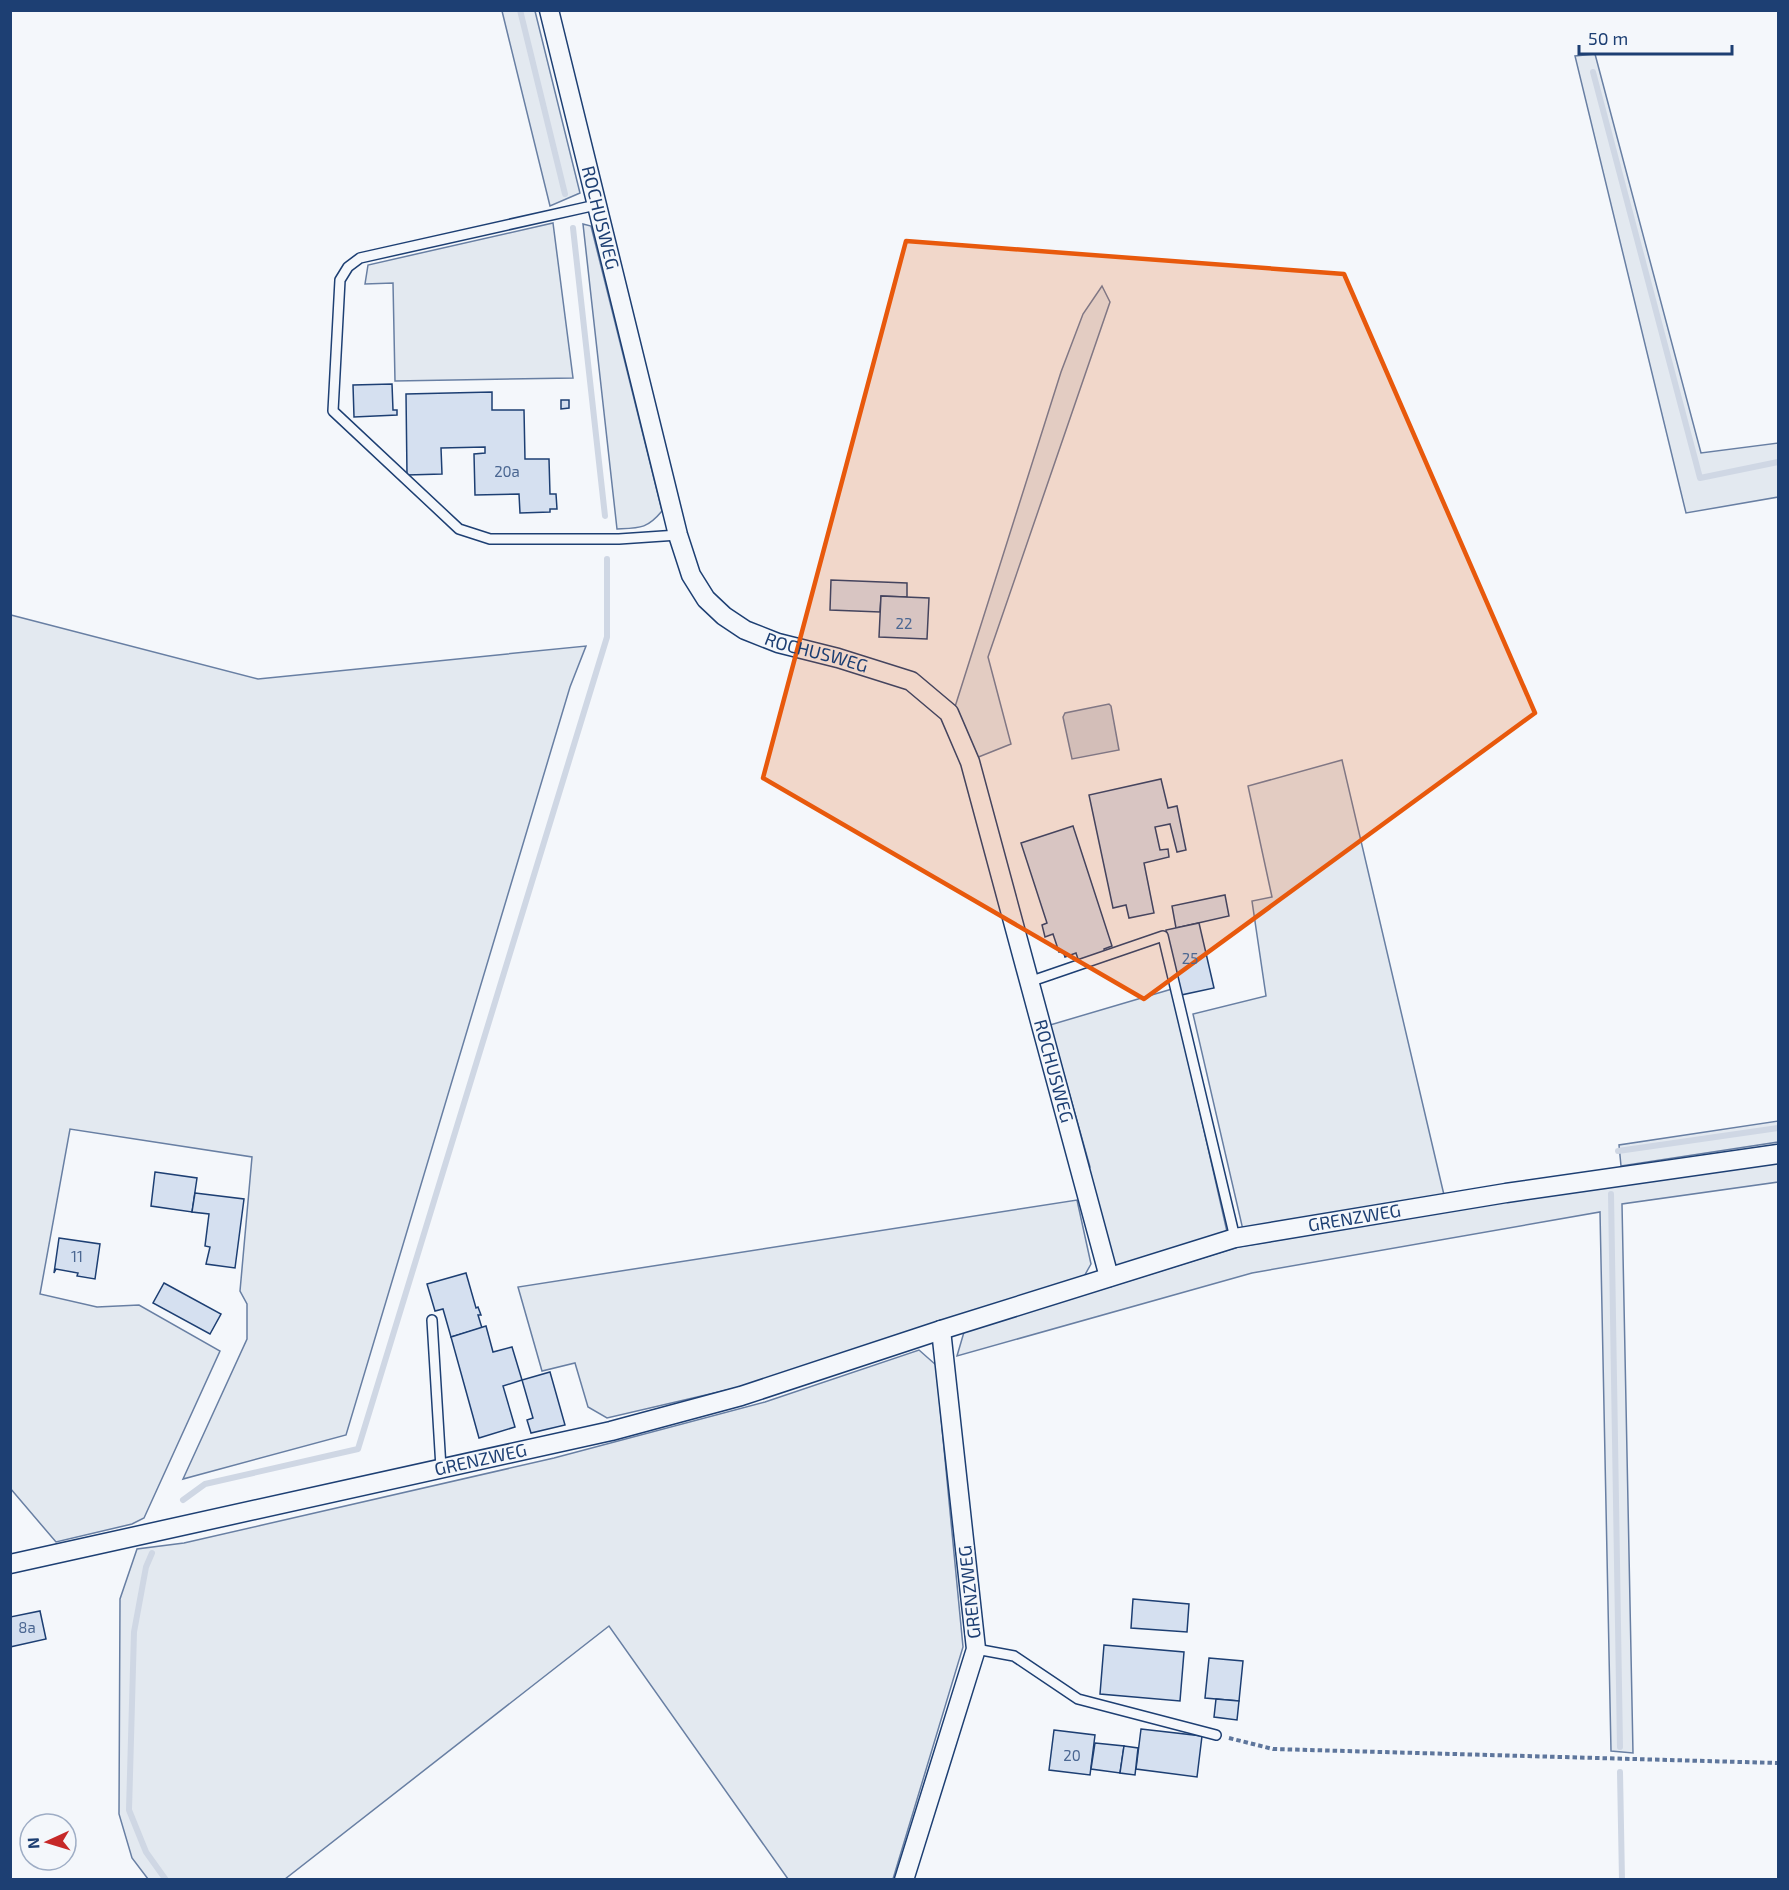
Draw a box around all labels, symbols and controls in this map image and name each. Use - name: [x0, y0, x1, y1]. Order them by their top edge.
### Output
- scale bar: [1579, 18, 1732, 56]
- text: 50 m: [1588, 27, 1628, 49]
- street label: ROCHUSWEG: [578, 164, 624, 272]
- house number: 20a: [494, 462, 520, 480]
- house number: 22: [896, 614, 912, 632]
- street label: ROCHUSWEG: [762, 627, 871, 677]
- house number: 25: [1182, 949, 1198, 967]
- street label: ROCHUSWEG: [1030, 1017, 1079, 1125]
- street label: GRENZWEG: [1306, 1199, 1402, 1236]
- house number: 11: [71, 1247, 83, 1265]
- street label: GRENZWEG: [432, 1438, 529, 1480]
- street label: GRENZWEG: [953, 1544, 985, 1640]
- house number: 8a: [18, 1618, 36, 1636]
- house number: 20: [1063, 1746, 1081, 1764]
- north arrow: [18, 1812, 78, 1872]
- text: N: [23, 1837, 42, 1850]

